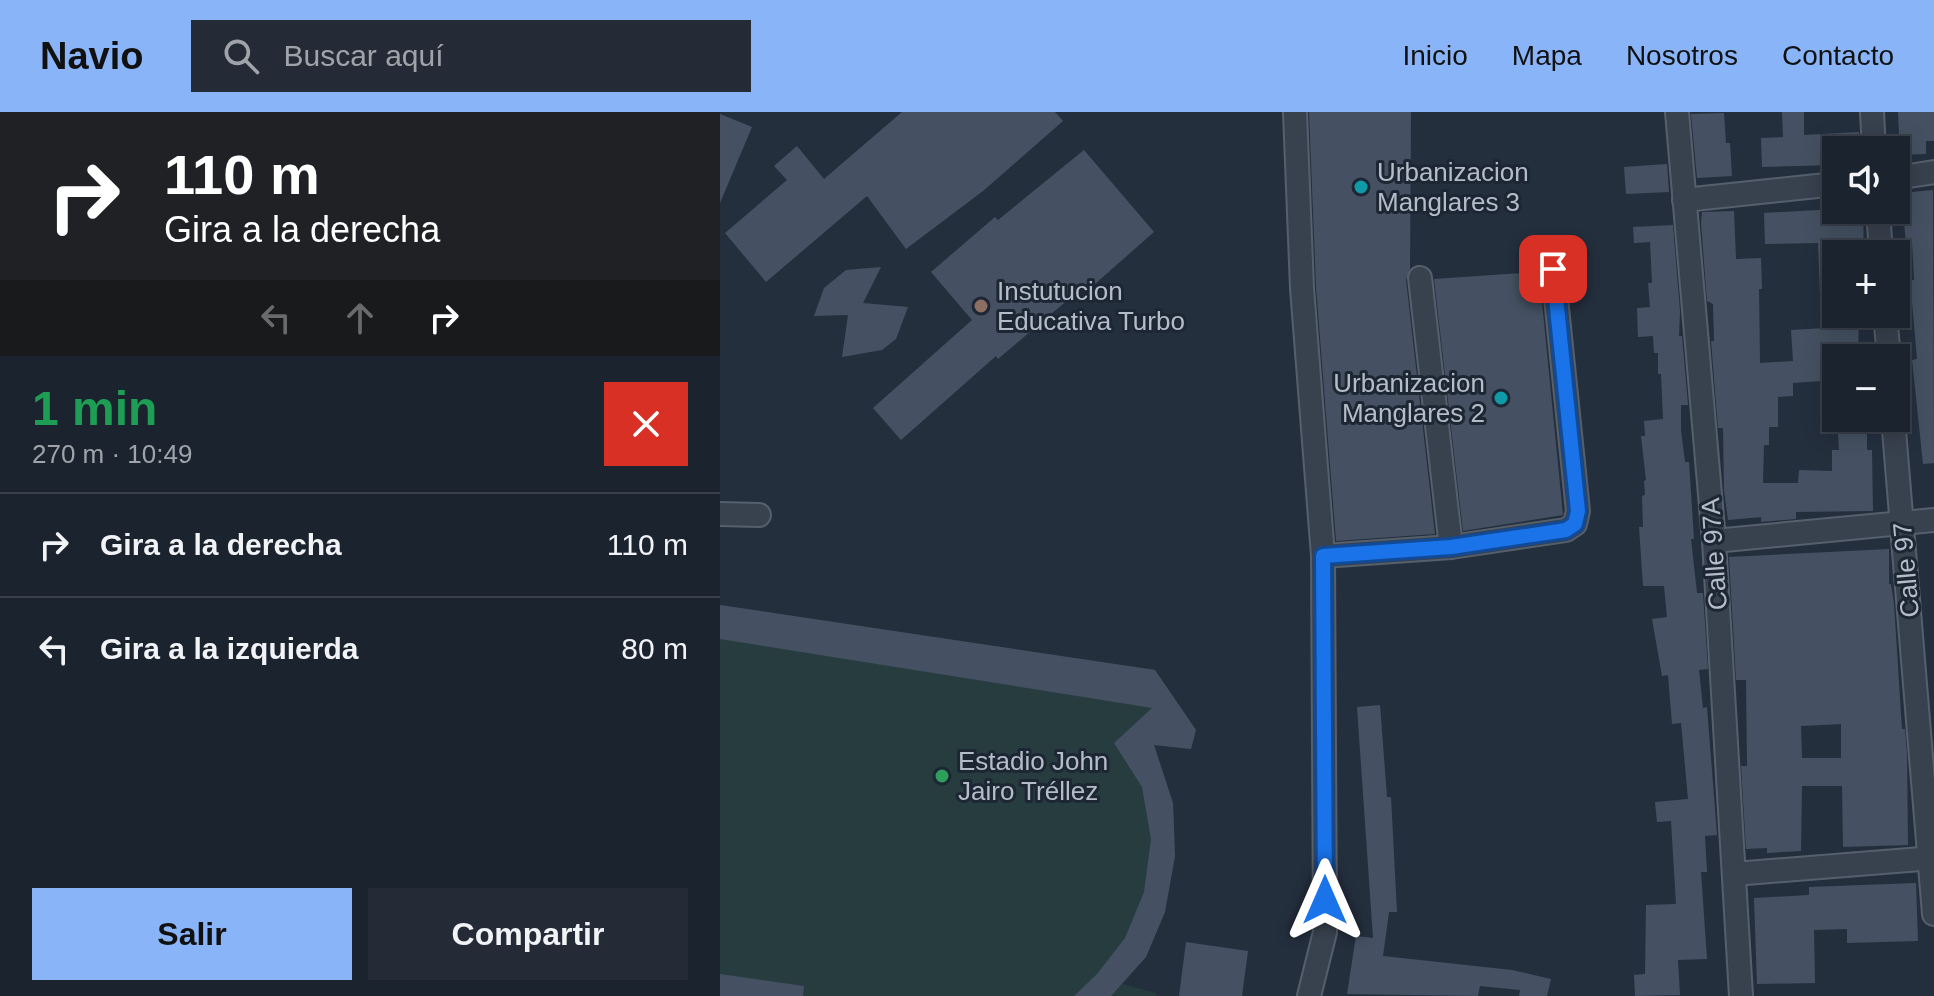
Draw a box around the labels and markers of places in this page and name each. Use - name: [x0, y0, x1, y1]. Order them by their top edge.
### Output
- place label: Urbanizacion Manglares 3: [1377, 157, 1529, 217]
- marker: Urbanizacion Manglares 3: [1352, 178, 1370, 196]
- pin: [1519, 235, 1587, 303]
- place label: Instutucion Educativa Turbo: [997, 276, 1185, 336]
- marker: Instutucion Educativa Turbo: [972, 297, 990, 315]
- place label: Urbanizacion Manglares 2: [1333, 368, 1485, 428]
- marker: Urbanizacion Manglares 2: [1492, 389, 1510, 407]
- place label: Estadio John Jairo Tréllez: [958, 746, 1108, 806]
- marker: Estadio John Jairo Tréllez: [933, 767, 951, 785]

